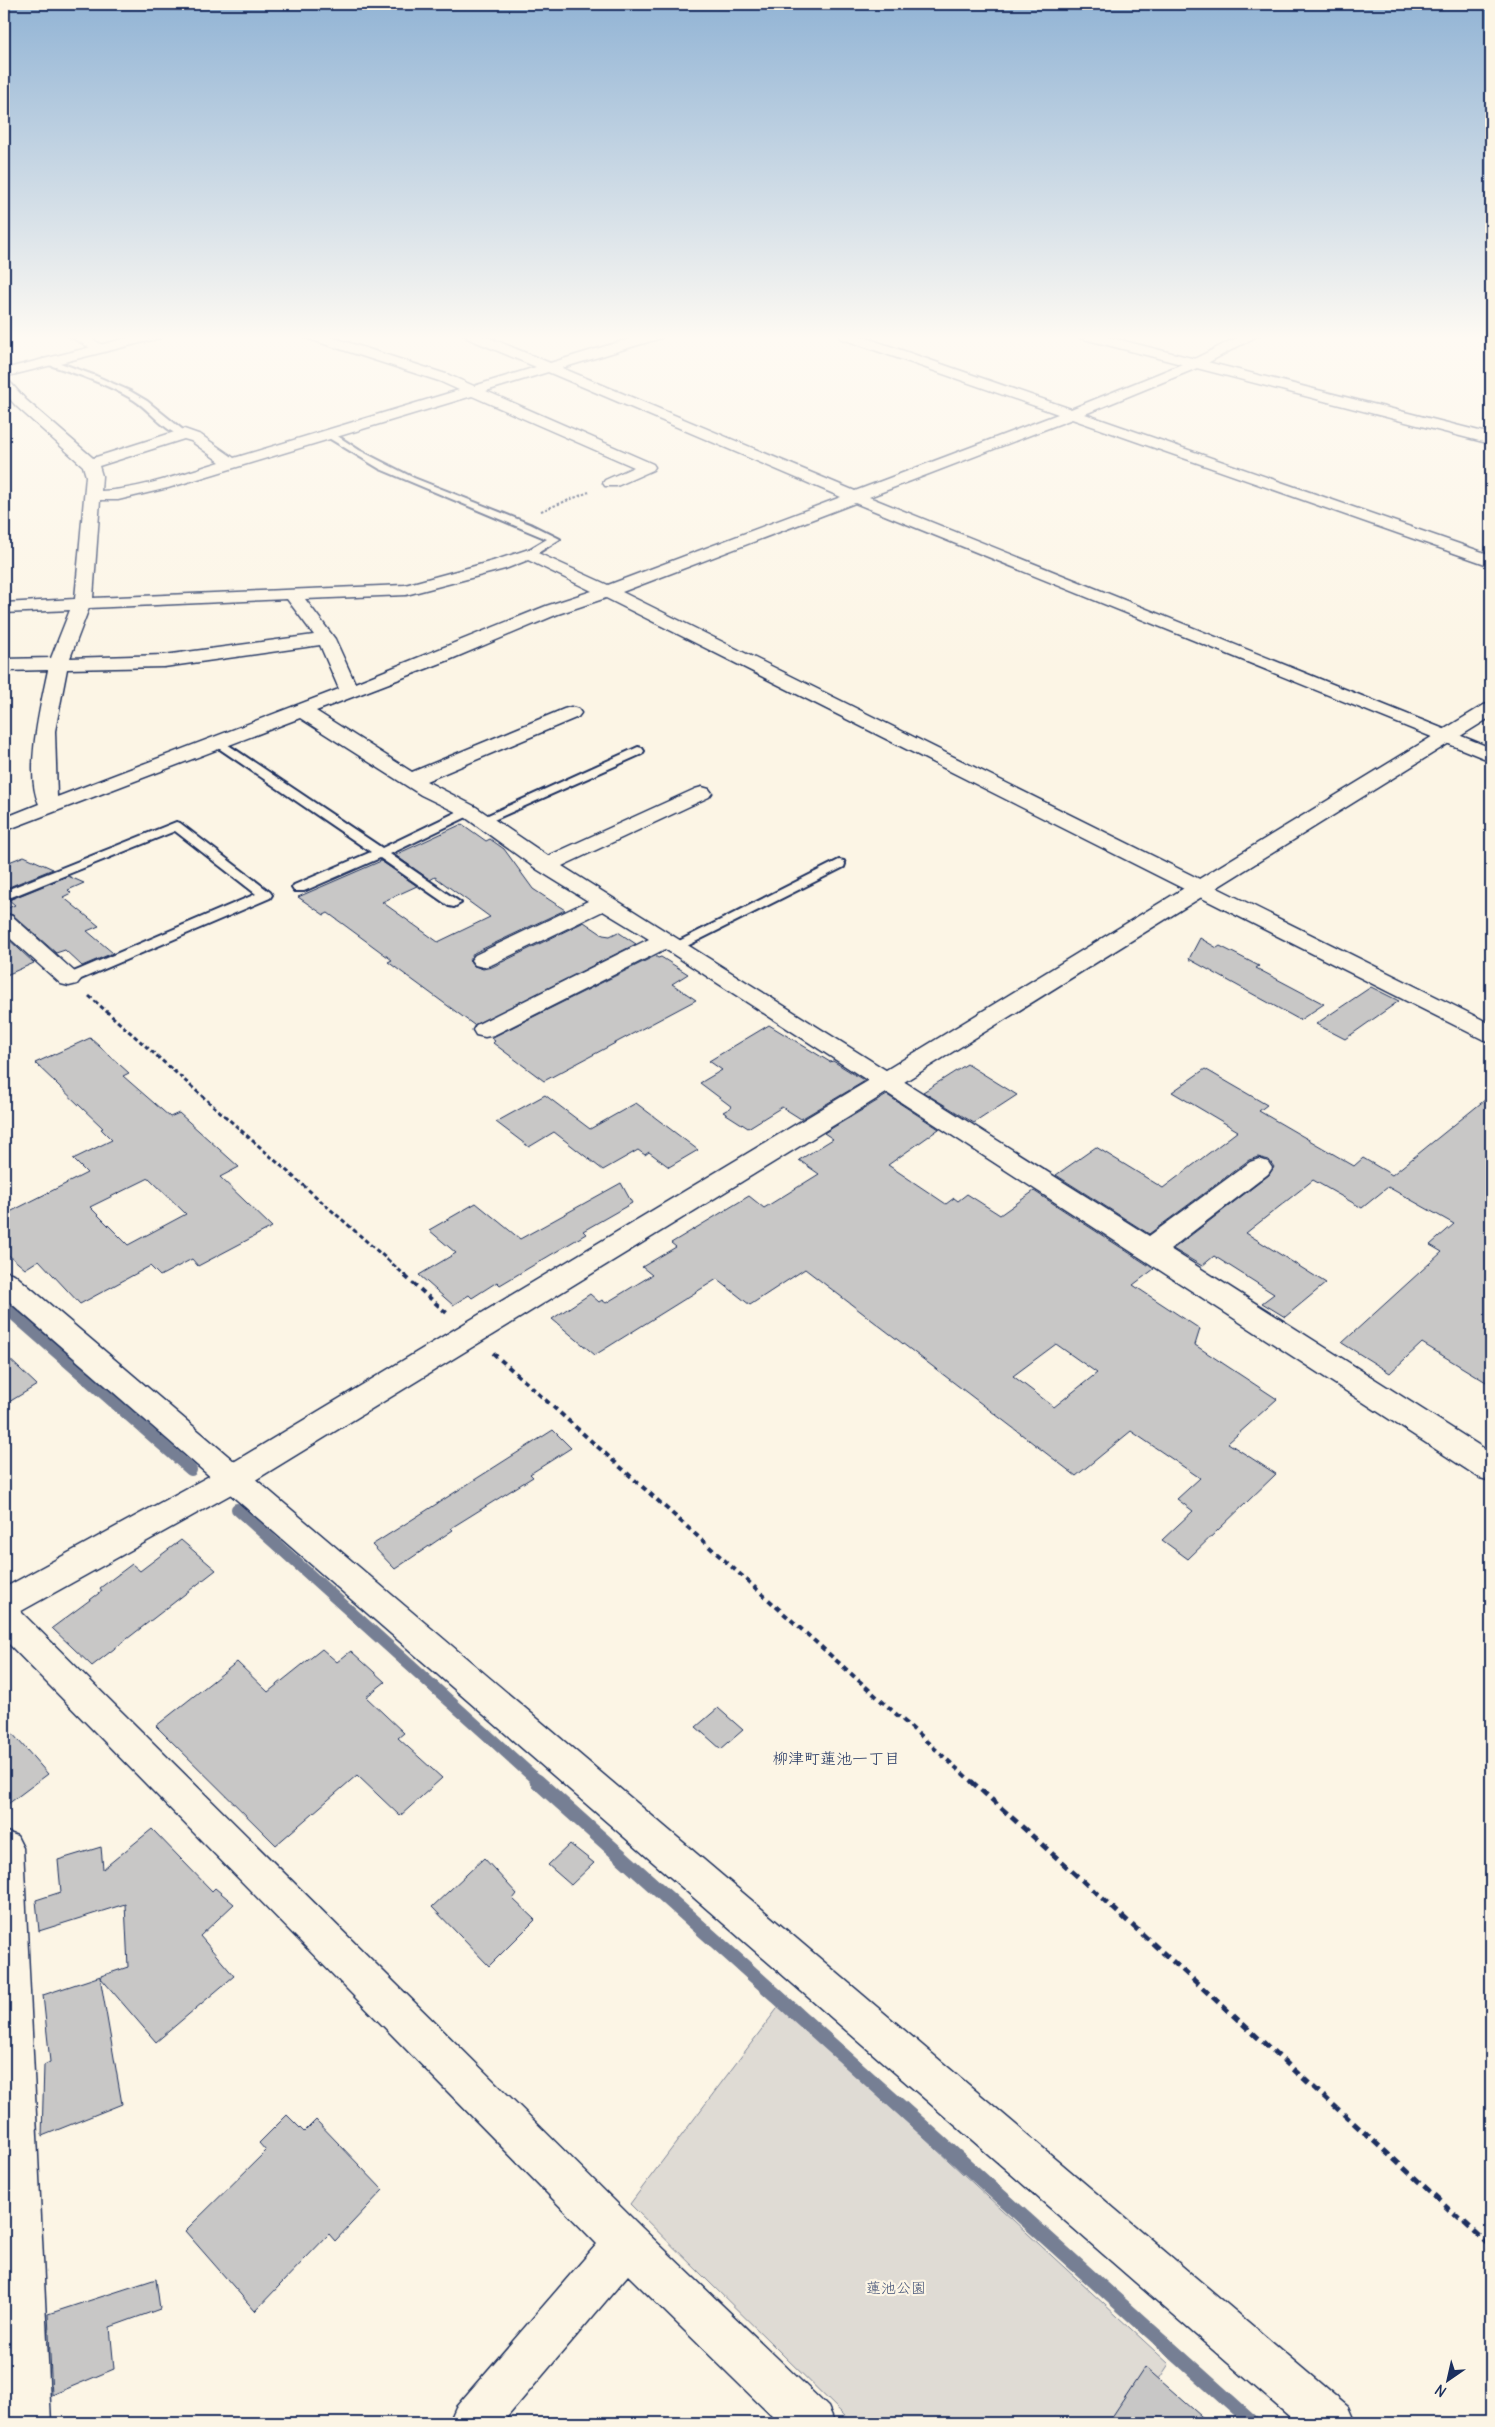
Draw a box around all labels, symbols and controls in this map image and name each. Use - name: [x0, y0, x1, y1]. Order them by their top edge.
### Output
- district label: 柳津町蓮池一丁目: [772, 1748, 900, 1768]
- park label: 蓮池公園: [866, 2278, 926, 2297]
- north arrow: [1422, 2354, 1472, 2404]
- text: N: [1432, 2381, 1450, 2401]

